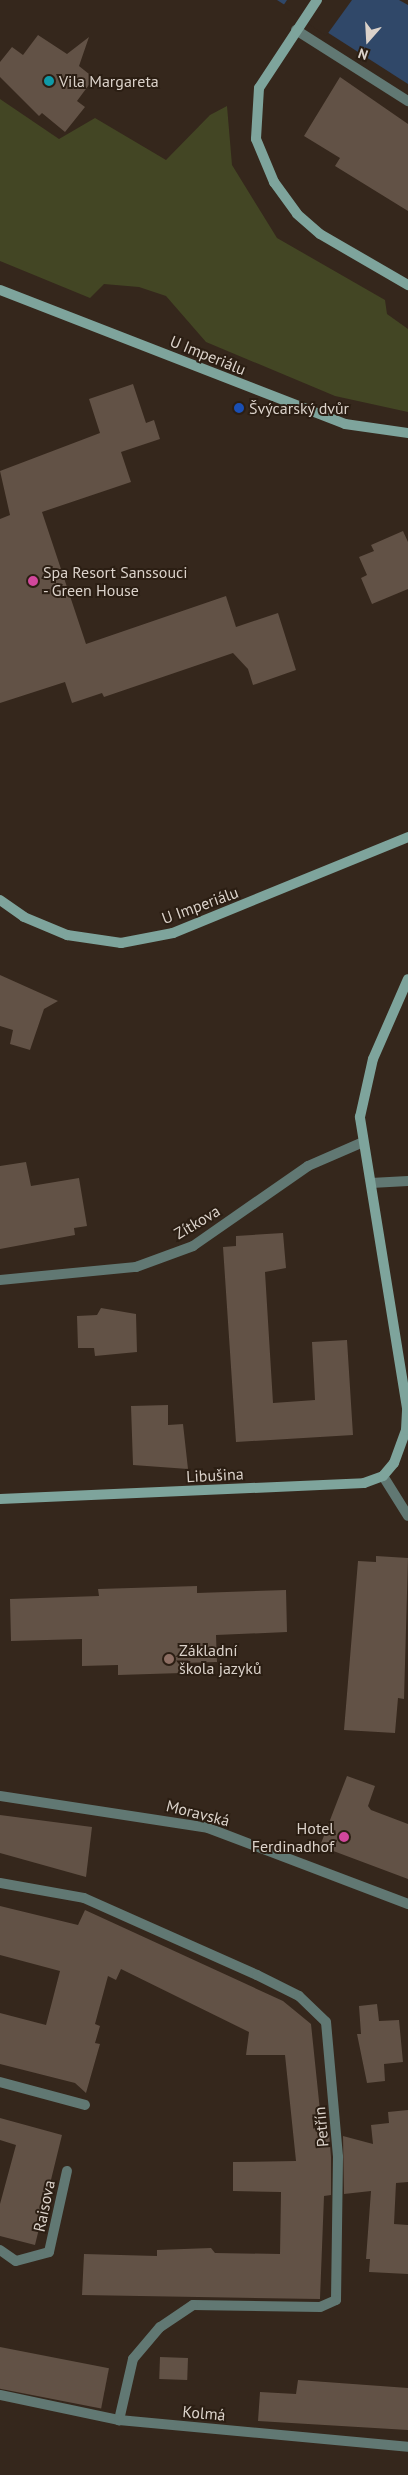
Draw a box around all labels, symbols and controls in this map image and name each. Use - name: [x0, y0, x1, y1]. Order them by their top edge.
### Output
- north arrow: [343, 15, 393, 65]
- text: N: [356, 44, 370, 64]
- place label: Vila Margareta: [59, 71, 159, 91]
- marker: Vila Margareta: [43, 75, 55, 87]
- street label: U Imperiálu: [167, 331, 249, 379]
- place label: Švýcarský dvůr: [249, 398, 350, 418]
- marker: Švýcarský dvůr: [233, 402, 245, 414]
- place label: Spa Resort Sanssouci - Green House: [43, 562, 188, 600]
- marker: Spa Resort Sanssouci - Green House: [27, 575, 39, 587]
- street label: U Imperiálu: [159, 882, 241, 928]
- street label: Zítkova: [171, 1201, 223, 1243]
- street label: Libušina: [186, 1464, 244, 1486]
- place label: Základní škola jazyků: [179, 1640, 262, 1678]
- marker: Základní škola jazyků: [163, 1653, 175, 1665]
- street label: Moravská: [164, 1796, 232, 1830]
- place label: Hotel Ferdinadhof: [252, 1818, 334, 1856]
- marker: Hotel Ferdinadhof: [338, 1831, 350, 1843]
- street label: Petřín: [310, 2106, 332, 2148]
- street label: Raisova: [29, 2178, 59, 2234]
- street label: Kolmá: [182, 2402, 226, 2424]

